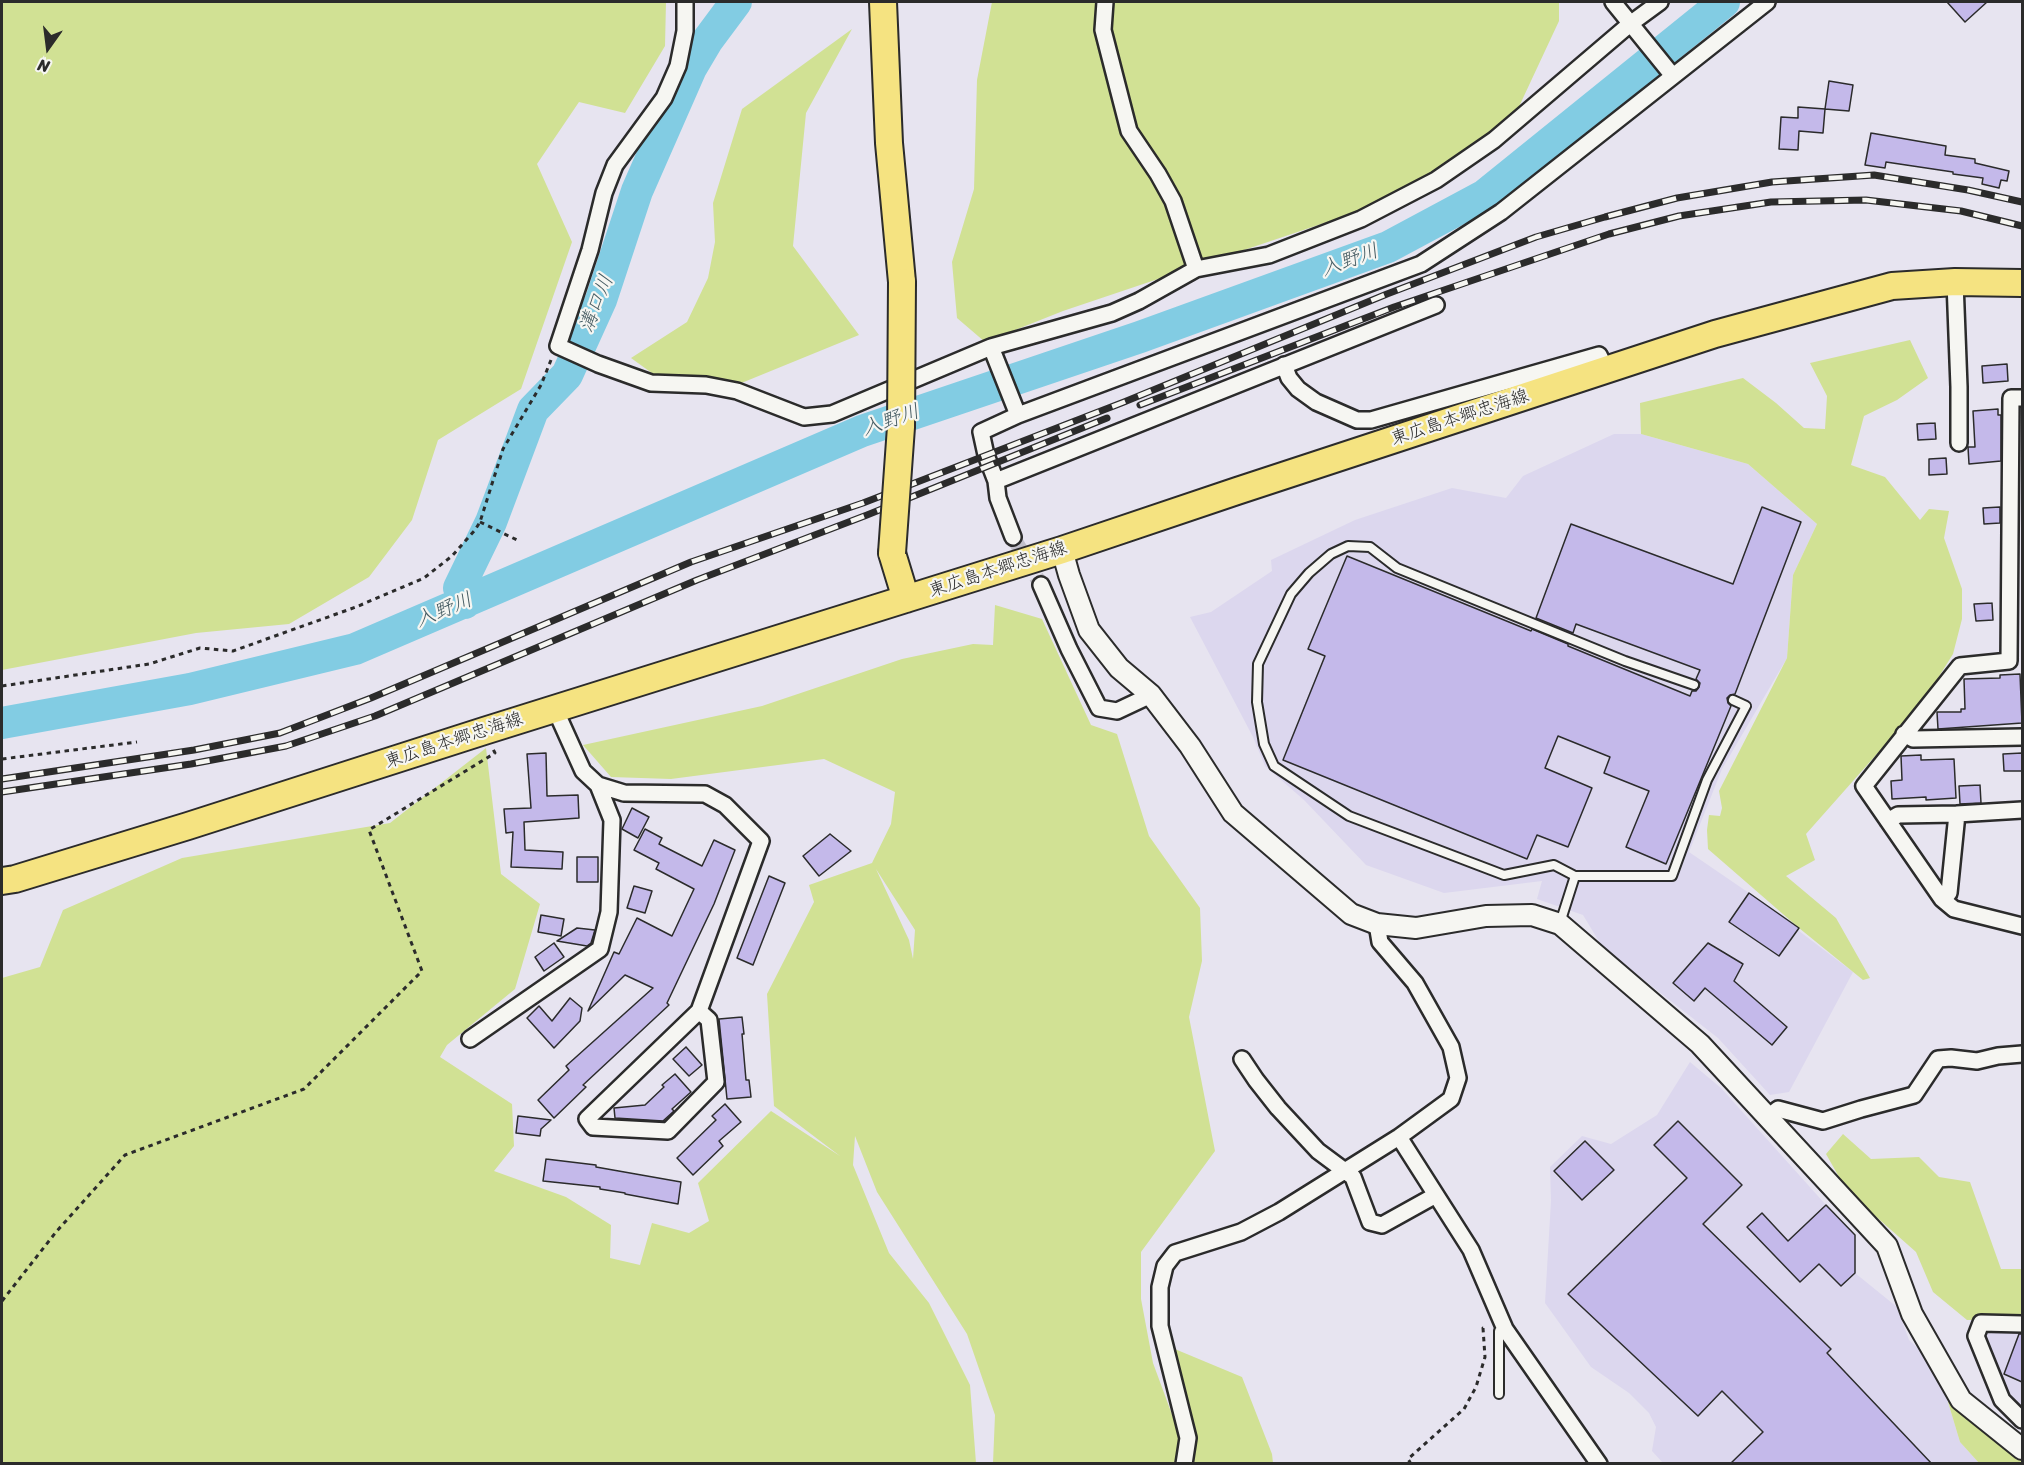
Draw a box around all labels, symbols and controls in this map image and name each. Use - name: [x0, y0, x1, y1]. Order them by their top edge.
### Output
- north arrow: [18, 18, 78, 78]
- text: N: [35, 51, 52, 81]
- water label: 入野川: [1318, 239, 1382, 283]
- water label: 溝口川: [575, 272, 619, 336]
- street label: 東広島本郷忠海線: [1388, 385, 1532, 451]
- water label: 入野川: [859, 400, 923, 442]
- street label: 東広島本郷忠海線: [926, 537, 1070, 603]
- water label: 入野川: [412, 588, 476, 634]
- street label: 東広島本郷忠海線: [382, 708, 526, 774]

